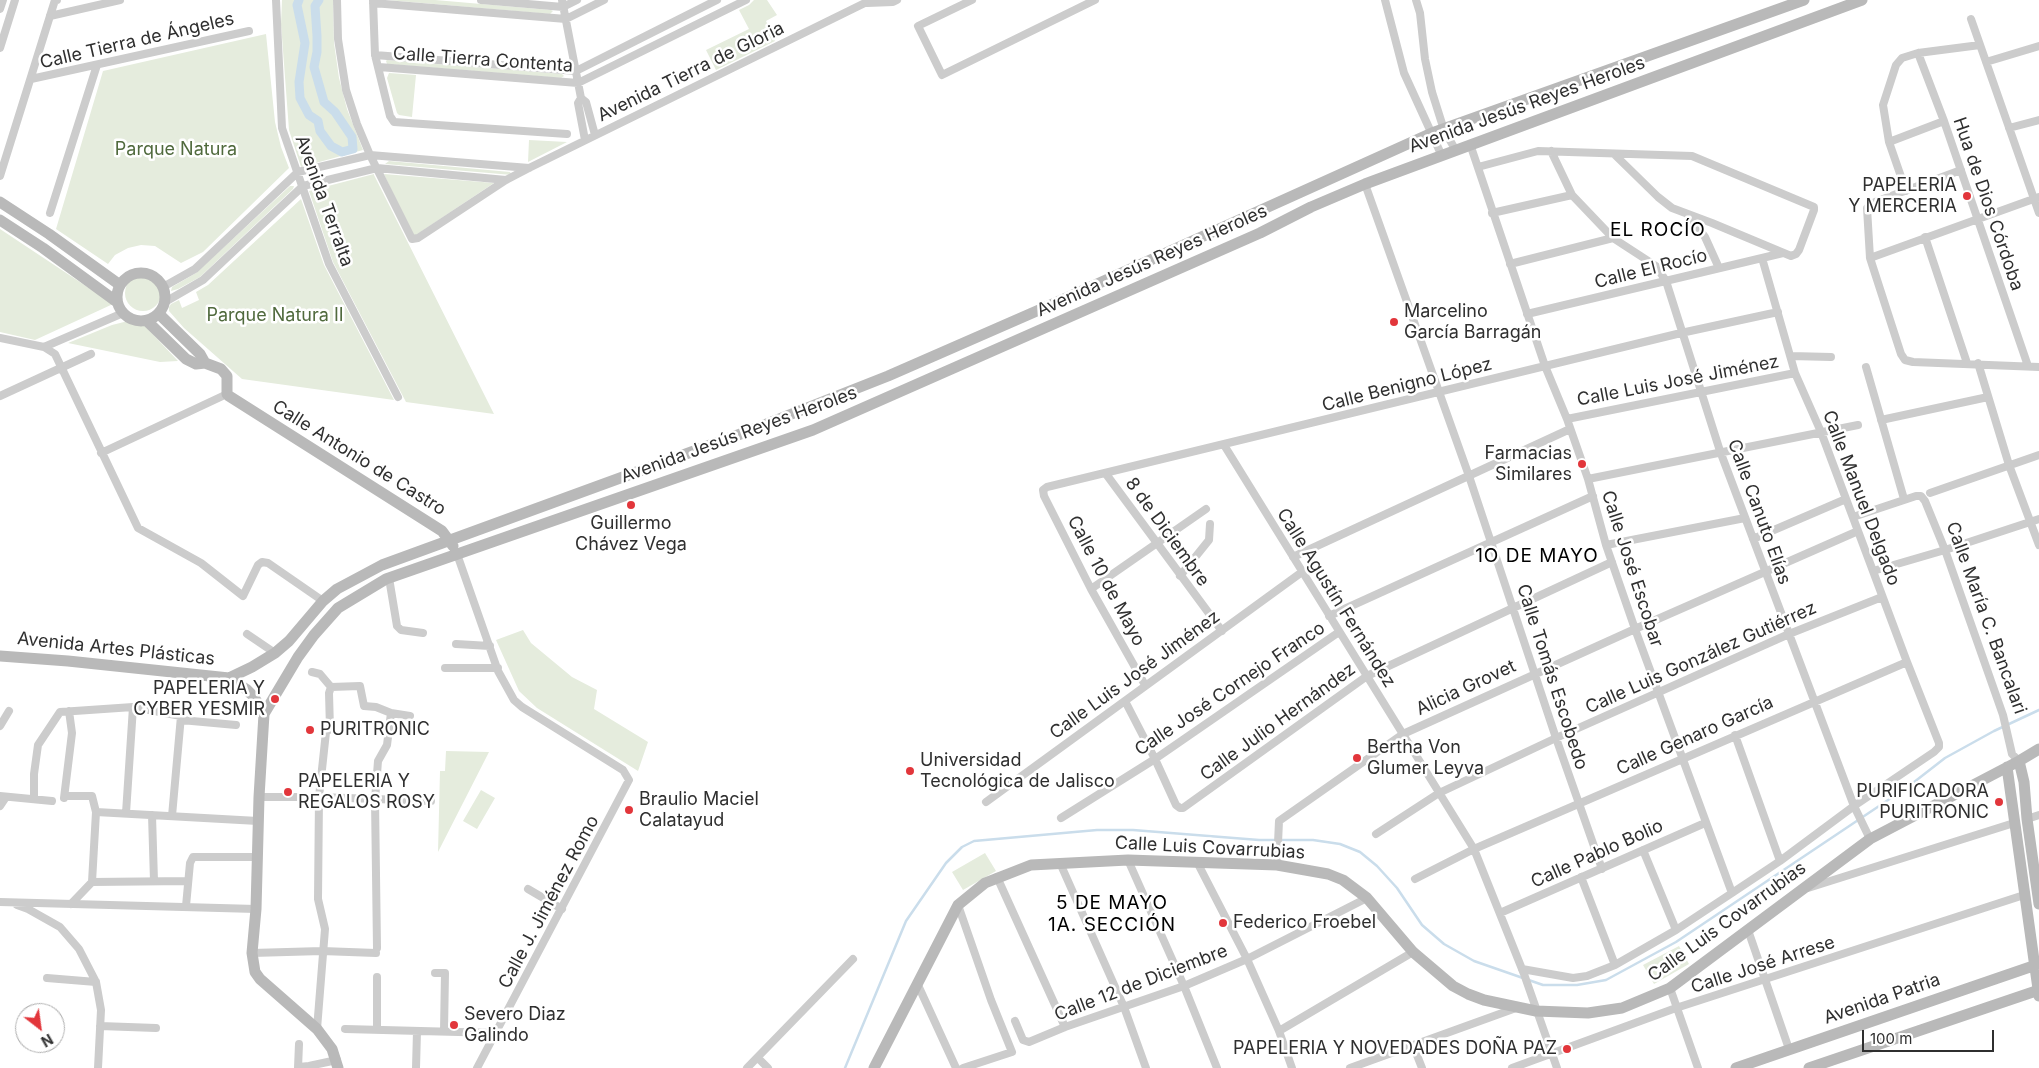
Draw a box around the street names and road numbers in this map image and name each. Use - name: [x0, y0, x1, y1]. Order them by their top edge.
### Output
- street label: Calle Tierra de Ángeles: [38, 8, 236, 74]
- street label: Avenida Tierra de Gloria: [594, 17, 788, 127]
- street label: Calle Tierra Contenta: [392, 43, 574, 77]
- street label: Avenida Jesús Reyes Heroles: [1406, 52, 1648, 158]
- street label: Hua de Dios Córdoba: [1948, 114, 2028, 294]
- street label: Avenida Terralta: [290, 132, 358, 270]
- street label: Avenida Jesús Reyes Heroles: [1033, 200, 1271, 322]
- street label: Calle El Rocío: [1592, 245, 1710, 293]
- street label: Calle Luis José Jiménez: [1575, 351, 1781, 411]
- street label: Calle Benigno López: [1320, 353, 1494, 417]
- street label: Avenida Jesús Reyes Heroles: [618, 382, 860, 488]
- street label: Calle Antonio de Castro: [268, 396, 450, 520]
- street label: Calle Manuel Delgado: [1818, 407, 1904, 589]
- street label: Calle Canuto Elías: [1723, 437, 1795, 587]
- street label: 8 de Diciembre: [1120, 473, 1214, 591]
- street label: Calle José Escobar: [1597, 488, 1667, 650]
- street label: Calle Agustín Fernández: [1272, 504, 1400, 692]
- street label: Calle 10 de Mayo: [1063, 512, 1149, 650]
- street label: Calle María C. Bancalari: [1941, 519, 2031, 717]
- street label: Calle Tomás Escobedo: [1512, 582, 1592, 772]
- street label: Calle Luis González Gutiérrez: [1582, 597, 1820, 719]
- street label: Calle Luis José Jiménez: [1046, 606, 1224, 744]
- street label: Calle José Cornejo Franco: [1131, 617, 1329, 761]
- street label: Avenida Artes Plásticas: [16, 628, 216, 670]
- street label: Alicia Grovet: [1413, 656, 1519, 720]
- street label: Calle Julio Hernández: [1196, 658, 1360, 786]
- street label: Calle Genaro García: [1613, 692, 1777, 780]
- street label: Calle J. Jiménez Romo: [494, 812, 604, 992]
- street label: Calle Pablo Bolio: [1528, 815, 1666, 893]
- street label: Calle Luis Covarrubias: [1114, 832, 1306, 864]
- street label: Calle Luis Covarrubias: [1644, 857, 1810, 987]
- street label: Calle José Arrese: [1688, 932, 1838, 998]
- street label: Calle 12 de Diciembre: [1051, 940, 1231, 1026]
- street label: Avenida Patria: [1821, 969, 1943, 1029]

